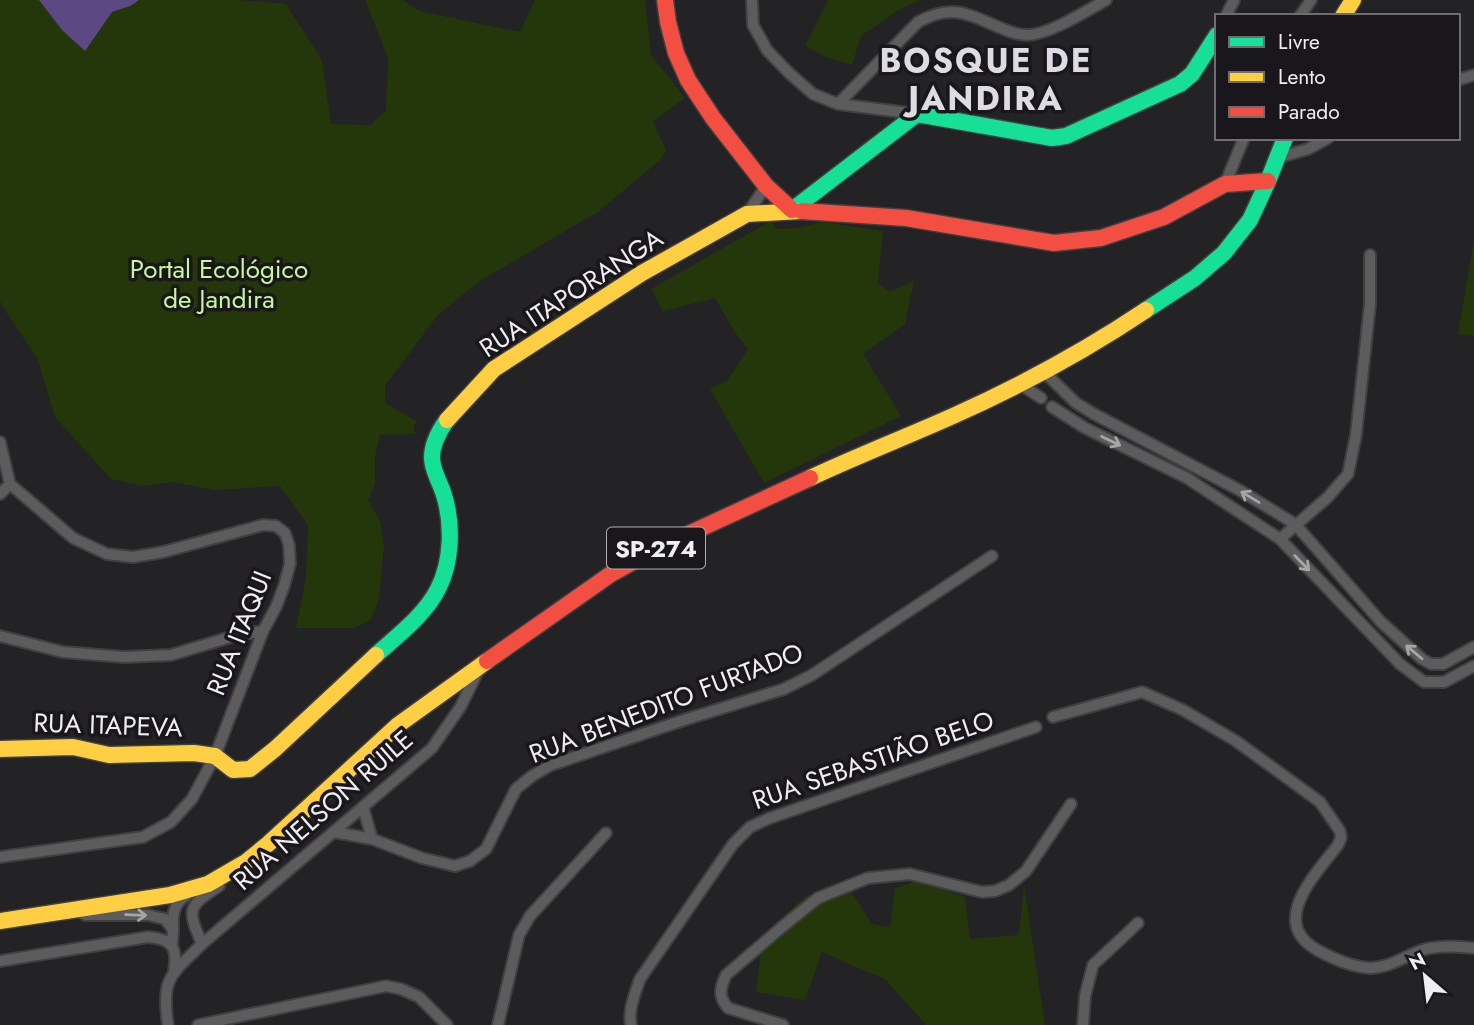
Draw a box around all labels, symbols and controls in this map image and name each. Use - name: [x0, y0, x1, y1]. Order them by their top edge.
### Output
- legend: [1215, 14, 1460, 140]
- text: Livre: [1278, 27, 1320, 57]
- district label: BOSQUE DE JANDIRA: [879, 37, 1093, 122]
- text: Lento: [1278, 62, 1326, 92]
- text: Parado: [1278, 97, 1340, 127]
- street label: RUA ITAPORANGA: [472, 219, 671, 367]
- park label: Portal Ecológico de Jandira: [130, 250, 308, 318]
- one-way arrow: [1100, 434, 1121, 448]
- one-way arrow: [1241, 489, 1261, 503]
- road number: SP-274: [607, 528, 705, 568]
- one-way arrow: [1294, 554, 1311, 571]
- street label: RUA ITAQUI: [197, 565, 281, 701]
- street label: RUA BENEDITO FURTADO: [523, 633, 809, 773]
- one-way arrow: [1406, 644, 1424, 660]
- street label: RUA SEBASTIÃO BELO: [747, 701, 999, 819]
- street label: RUA ITAPEVA: [33, 703, 184, 747]
- street label: RUA NELSON RUILE: [225, 721, 421, 899]
- one-way arrow: [124, 908, 147, 921]
- north arrow: [1390, 941, 1460, 1011]
- text: N: [1404, 946, 1430, 977]

